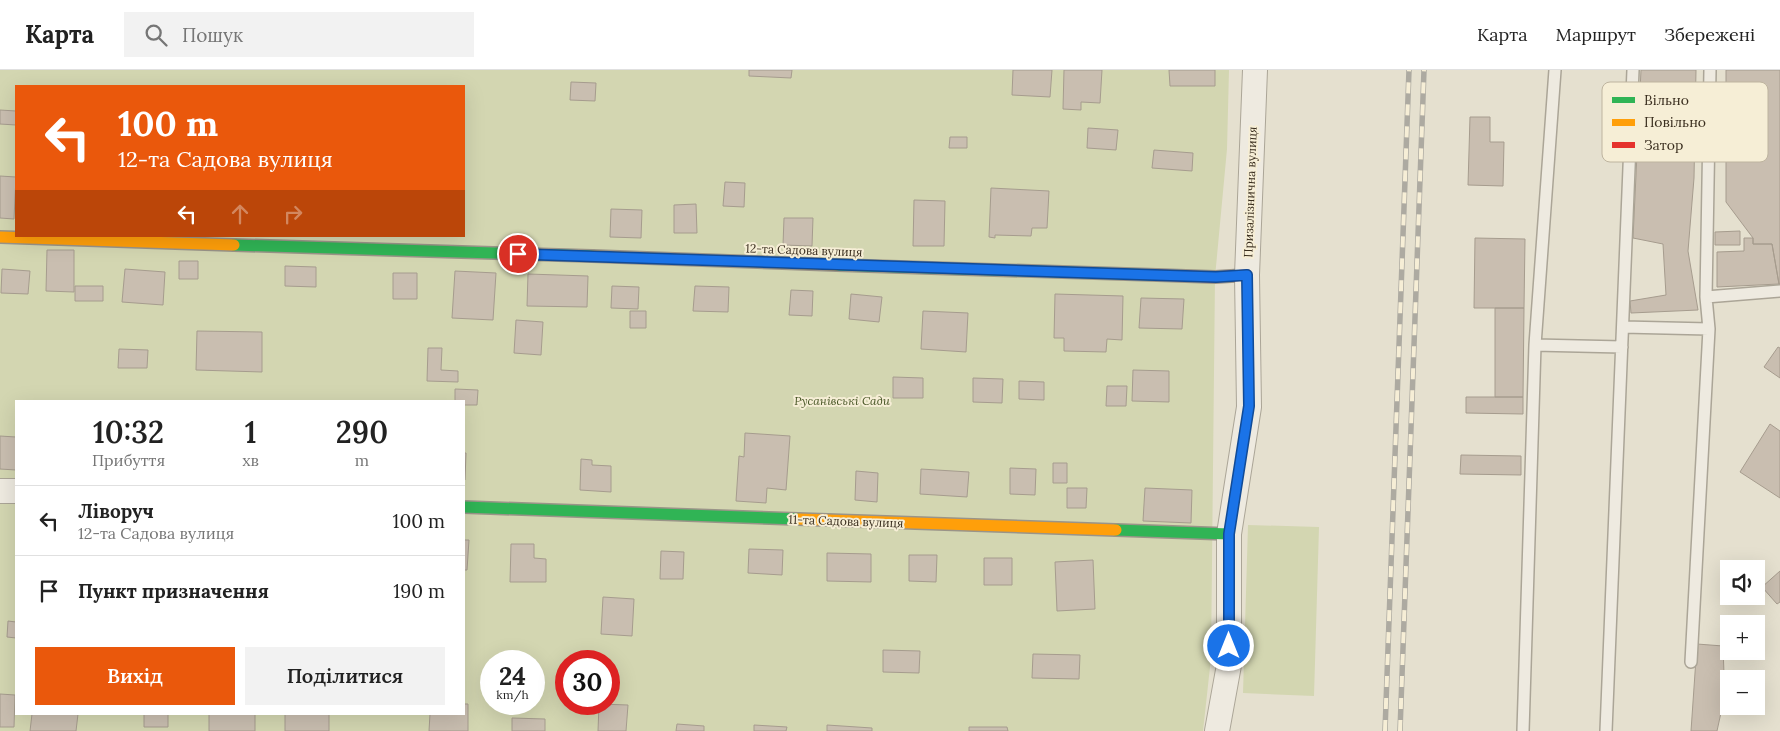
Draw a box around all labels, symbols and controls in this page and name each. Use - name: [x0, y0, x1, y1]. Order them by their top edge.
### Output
- search box: [124, 12, 474, 57]
- text: Карта: [25, 19, 94, 50]
- icon: search: [142, 21, 170, 49]
- text: Пошук: [182, 23, 243, 47]
- text: Карта: [1477, 23, 1527, 46]
- text: Маршрут: [1555, 23, 1636, 46]
- text: Збережені: [1664, 23, 1755, 46]
- legend: [1602, 82, 1768, 162]
- text: Вільно: [1644, 91, 1689, 109]
- text: 100 m: [118, 101, 218, 146]
- icon: left: [35, 105, 100, 170]
- text: Повільно: [1644, 113, 1706, 131]
- street label: Призалізнична вулиця: [1240, 126, 1260, 258]
- text: Затор: [1644, 136, 1683, 154]
- text: 12-та Садова вулиця: [118, 145, 333, 173]
- icon: left: [173, 200, 201, 228]
- icon: ahead: [226, 200, 254, 228]
- icon: right: [279, 200, 307, 228]
- pin: [497, 233, 539, 275]
- icon: arrive: [504, 240, 532, 268]
- street label: 12-та Садова вулиця: [745, 240, 863, 260]
- park label: Русанівські Сади: [794, 393, 891, 408]
- text: 10:32: [93, 413, 164, 451]
- text: 1: [245, 413, 256, 451]
- text: 290: [336, 413, 388, 451]
- text: Прибуття: [92, 450, 165, 470]
- text: хв: [242, 450, 259, 470]
- text: m: [355, 450, 369, 470]
- text: Ліворуч: [78, 499, 154, 523]
- icon: left: [35, 507, 63, 535]
- text: 100 m: [393, 509, 445, 533]
- street label: 11-та Садова вулиця: [788, 511, 904, 531]
- text: 12-та Садова вулиця: [78, 523, 234, 543]
- map controls: [1720, 560, 1765, 715]
- button: sound: [1720, 560, 1765, 605]
- icon: arrive: [35, 577, 63, 605]
- text: Пункт призначення: [78, 579, 269, 603]
- text: 190 m: [393, 579, 445, 603]
- button: +: [1720, 615, 1765, 660]
- position arrow: [1202, 619, 1254, 671]
- button: Вихід: [35, 647, 235, 705]
- button: Поділитися: [245, 647, 445, 705]
- speed limit sign: 30: [555, 650, 620, 715]
- text: 24: [499, 660, 526, 692]
- button: −: [1720, 670, 1765, 715]
- text: km/h: [496, 687, 529, 702]

